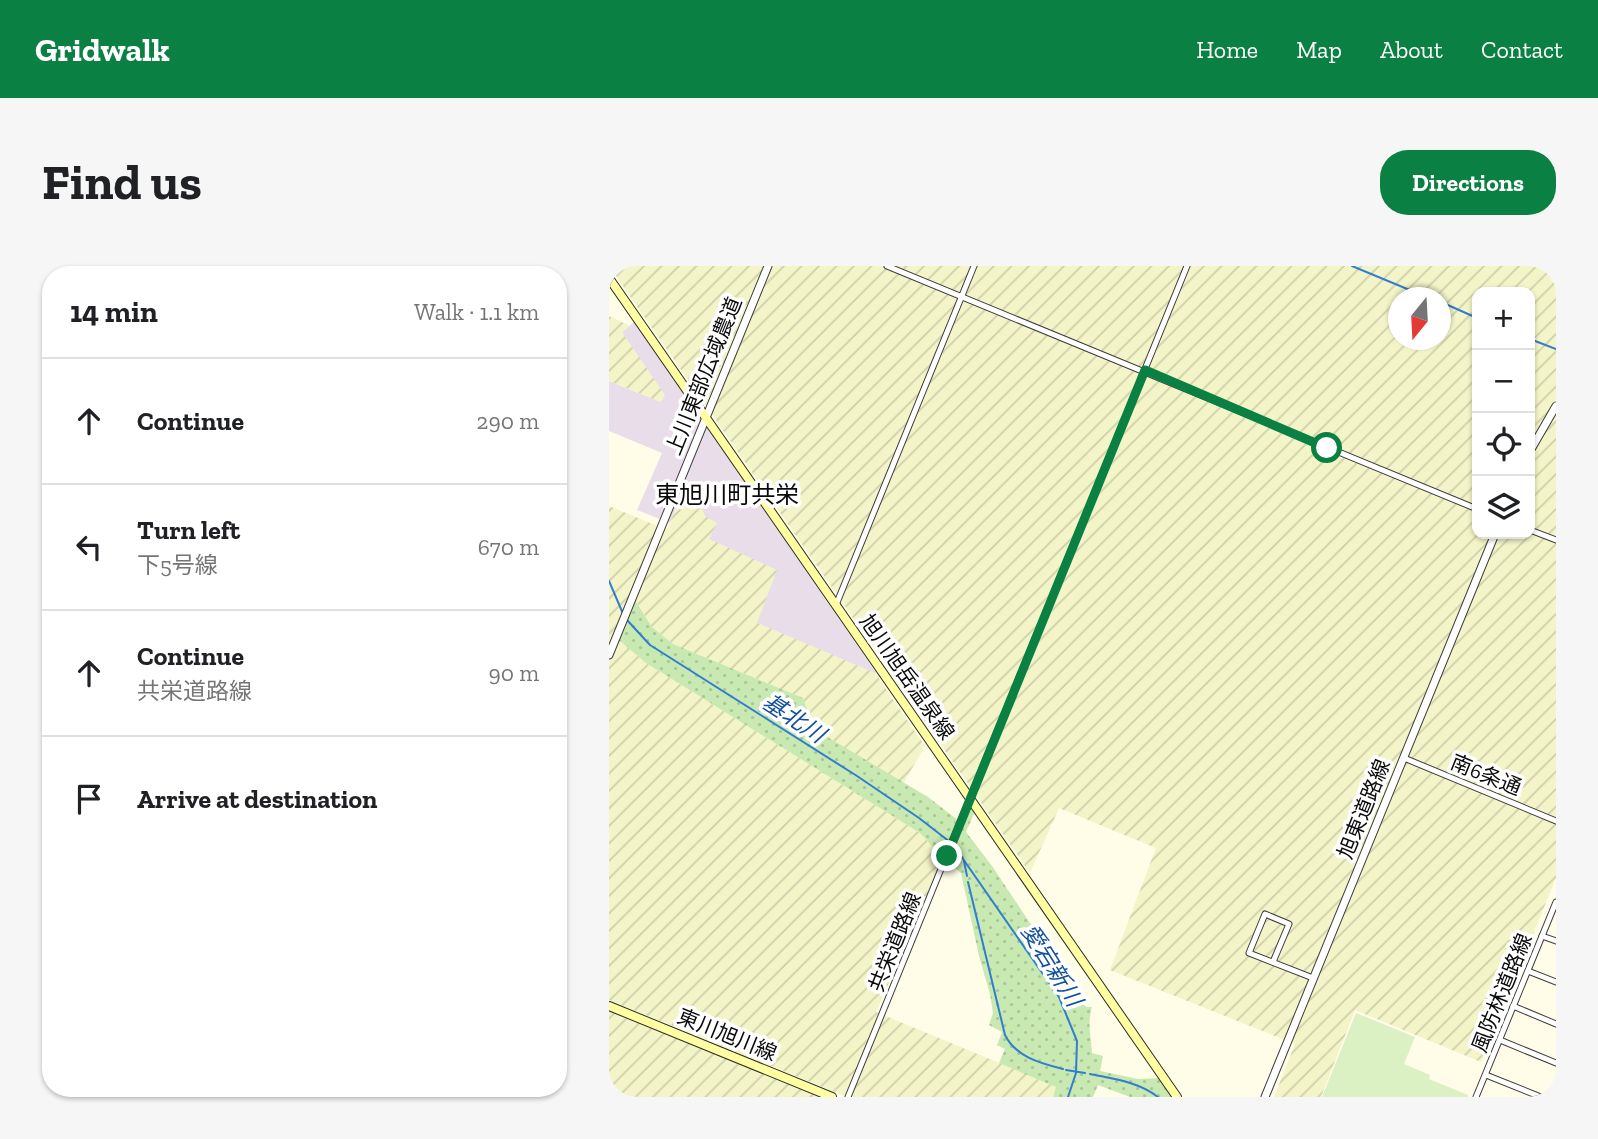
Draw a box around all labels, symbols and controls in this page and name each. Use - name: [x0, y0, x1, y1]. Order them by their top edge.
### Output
- text: Gridwalk: [35, 30, 170, 69]
- text: Home: [1196, 35, 1258, 64]
- text: Map: [1296, 35, 1342, 64]
- text: About: [1380, 35, 1443, 64]
- text: Contact: [1481, 35, 1563, 64]
- button: Directions: [1380, 150, 1556, 215]
- text: Find us: [42, 153, 202, 212]
- north arrow: [1388, 287, 1451, 350]
- map controls: [1472, 287, 1535, 539]
- button: +: [1472, 287, 1535, 350]
- street label: 上川東部広域農道: [660, 293, 747, 458]
- text: 14 min: [70, 294, 158, 330]
- text: Walk · 1.1 km: [414, 298, 539, 326]
- button: −: [1472, 350, 1535, 413]
- icon: ahead: [70, 402, 108, 440]
- text: Continue: [137, 405, 244, 437]
- text: 290 m: [477, 407, 539, 435]
- button: locate: [1472, 413, 1535, 476]
- route start: [1311, 432, 1342, 463]
- button: layers: [1472, 476, 1535, 539]
- district label: 東旭川町共栄: [655, 480, 799, 509]
- text: Turn left: [137, 514, 240, 546]
- icon: left: [70, 528, 108, 566]
- text: 670 m: [478, 533, 539, 561]
- text: 下5号線: [137, 551, 218, 579]
- street label: 旭川旭岳温泉線: [855, 609, 960, 744]
- text: Continue: [137, 640, 244, 672]
- icon: ahead: [70, 654, 108, 692]
- text: 90 m: [488, 659, 539, 687]
- text: 共栄道路線: [137, 677, 252, 705]
- water label: 基北川: [757, 687, 833, 750]
- street label: 南6条通: [1447, 749, 1525, 800]
- street label: 旭東道路線: [1332, 755, 1395, 862]
- icon: arrive: [70, 780, 108, 818]
- text: Arrive at destination: [137, 783, 377, 815]
- route end: [931, 840, 962, 871]
- street label: 共栄道路線: [863, 888, 926, 995]
- water label: 愛宕新川: [1016, 919, 1090, 1014]
- street label: 風防林道路線: [1466, 930, 1537, 1056]
- street label: 東川旭川線: [674, 1003, 781, 1066]

